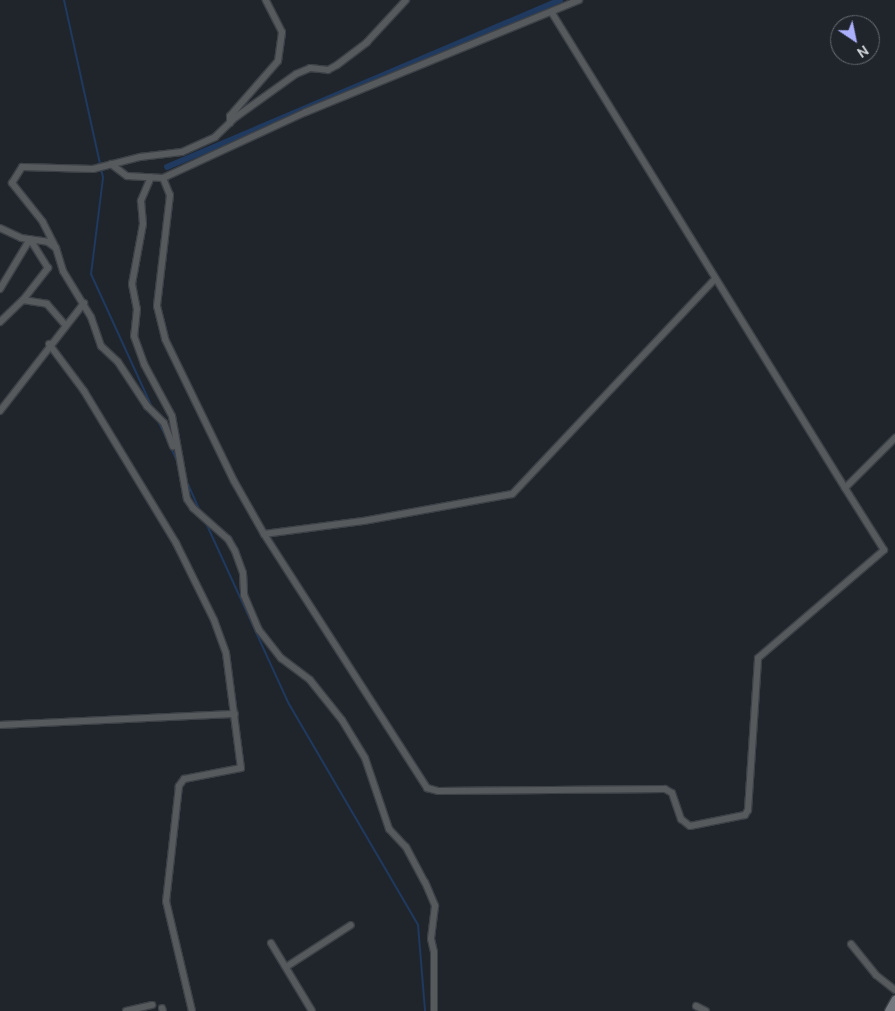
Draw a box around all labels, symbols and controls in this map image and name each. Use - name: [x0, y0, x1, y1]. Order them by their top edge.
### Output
- north arrow: [830, 15, 880, 65]
- text: N: [854, 42, 872, 61]

